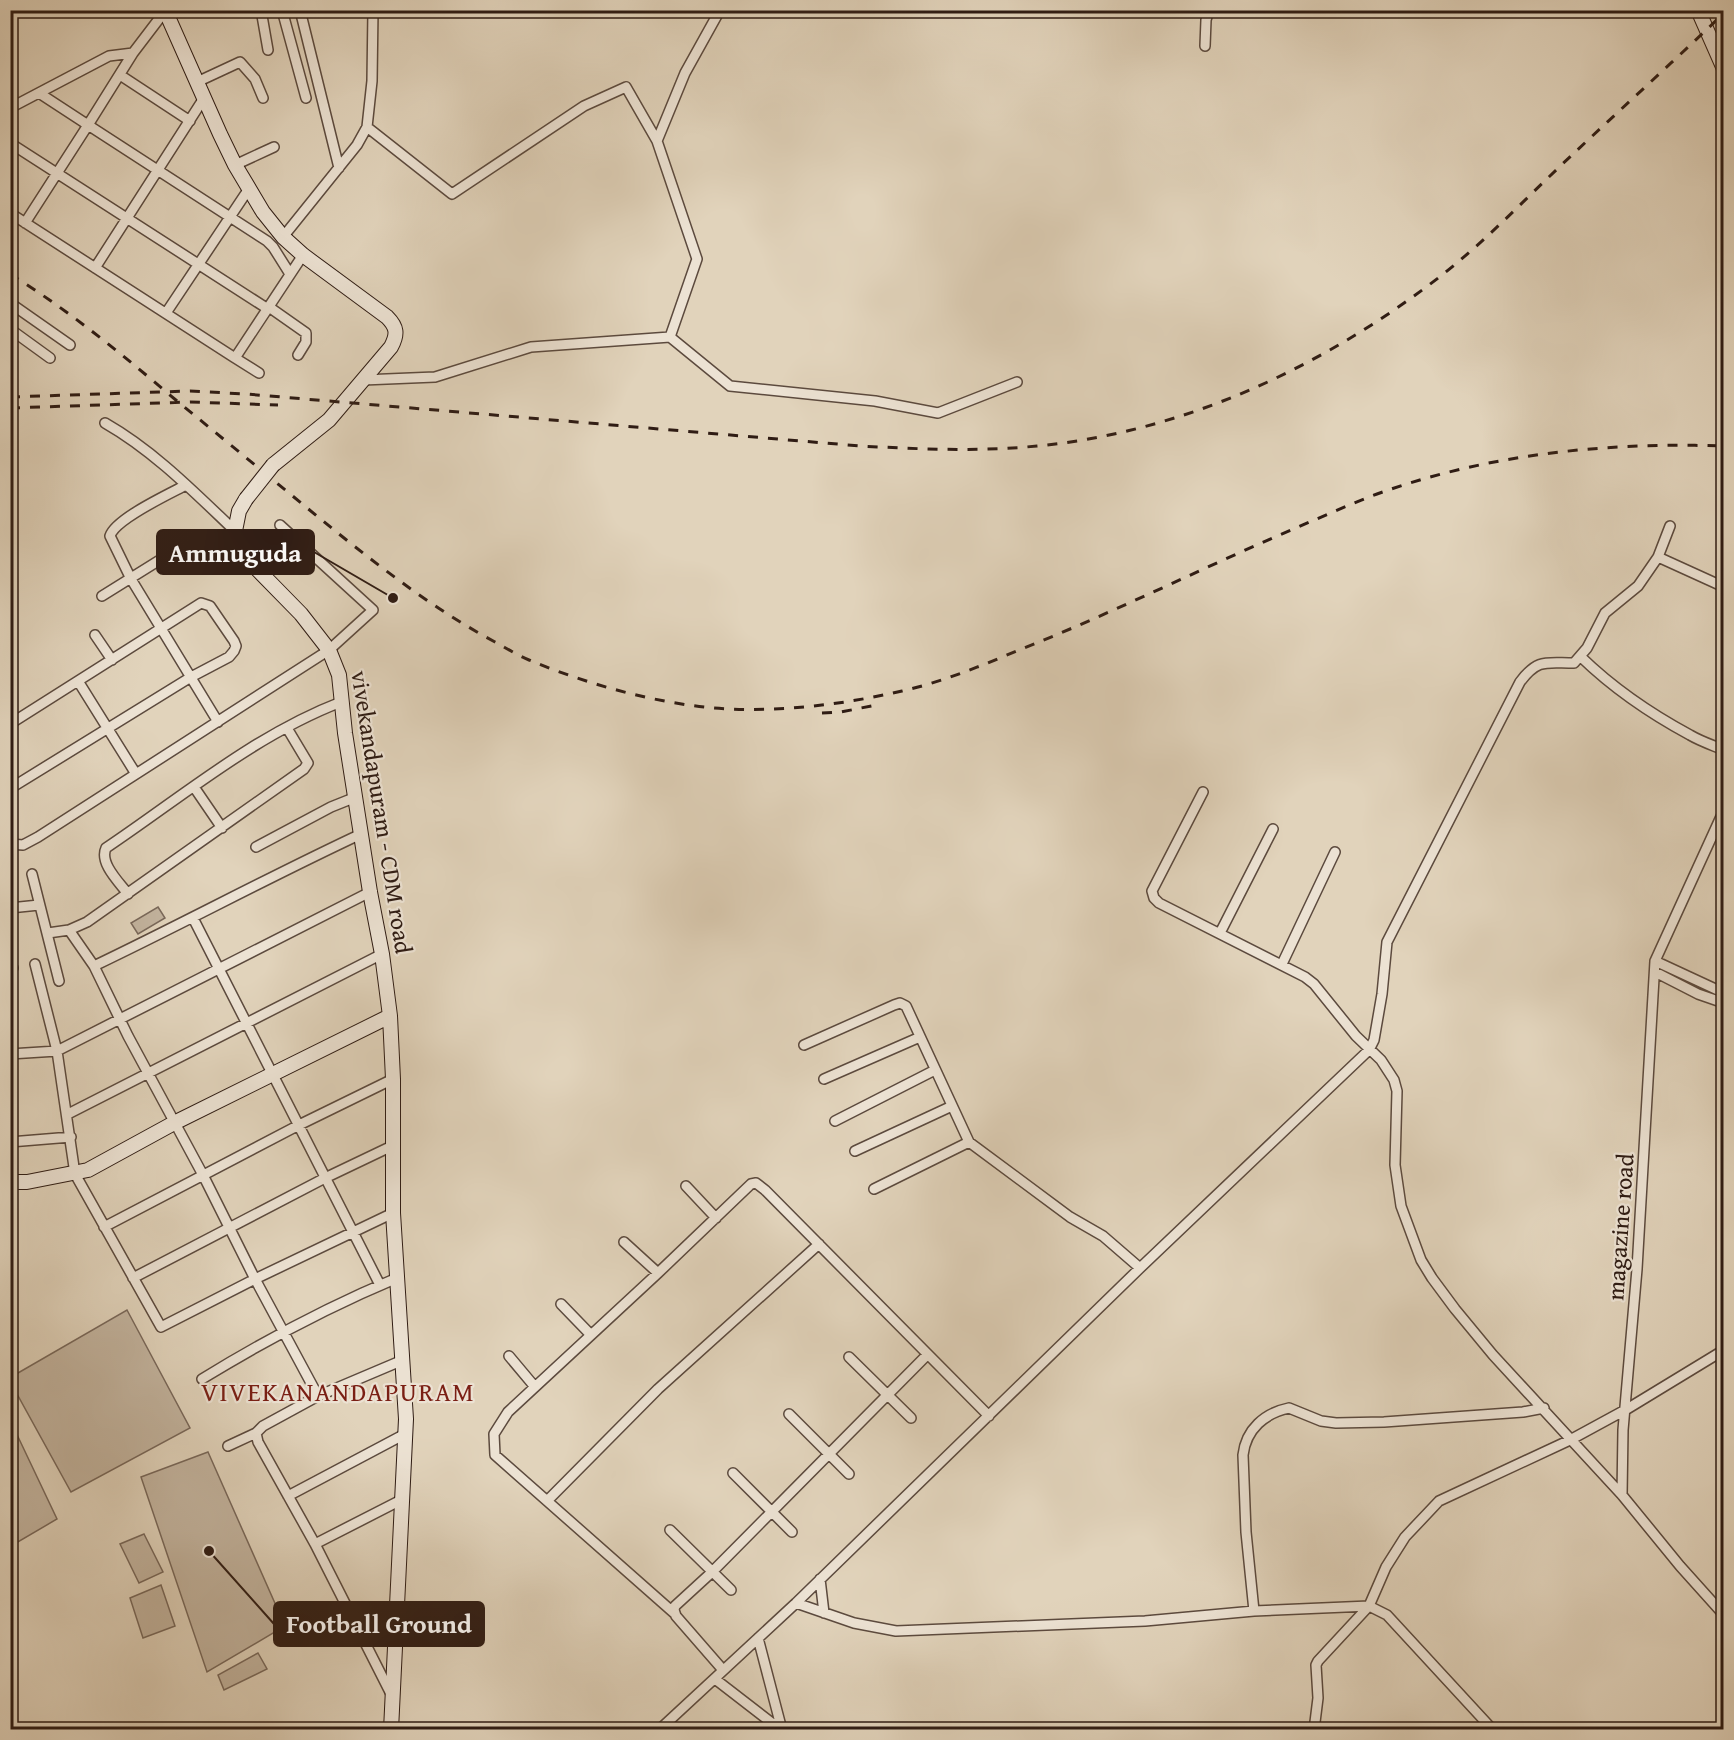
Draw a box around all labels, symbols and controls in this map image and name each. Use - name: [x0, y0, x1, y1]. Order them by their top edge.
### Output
- callout: Ammuguda: [157, 530, 314, 574]
- text: Ammuguda: [169, 533, 302, 572]
- street label: vivekandapuram - CDM road: [342, 668, 422, 956]
- street label: magazine road: [1597, 1152, 1643, 1302]
- district label: VIVEKANANDAPURAM: [201, 1372, 475, 1411]
- callout: Football Ground: [274, 1602, 484, 1646]
- text: Football Ground: [286, 1604, 472, 1643]

